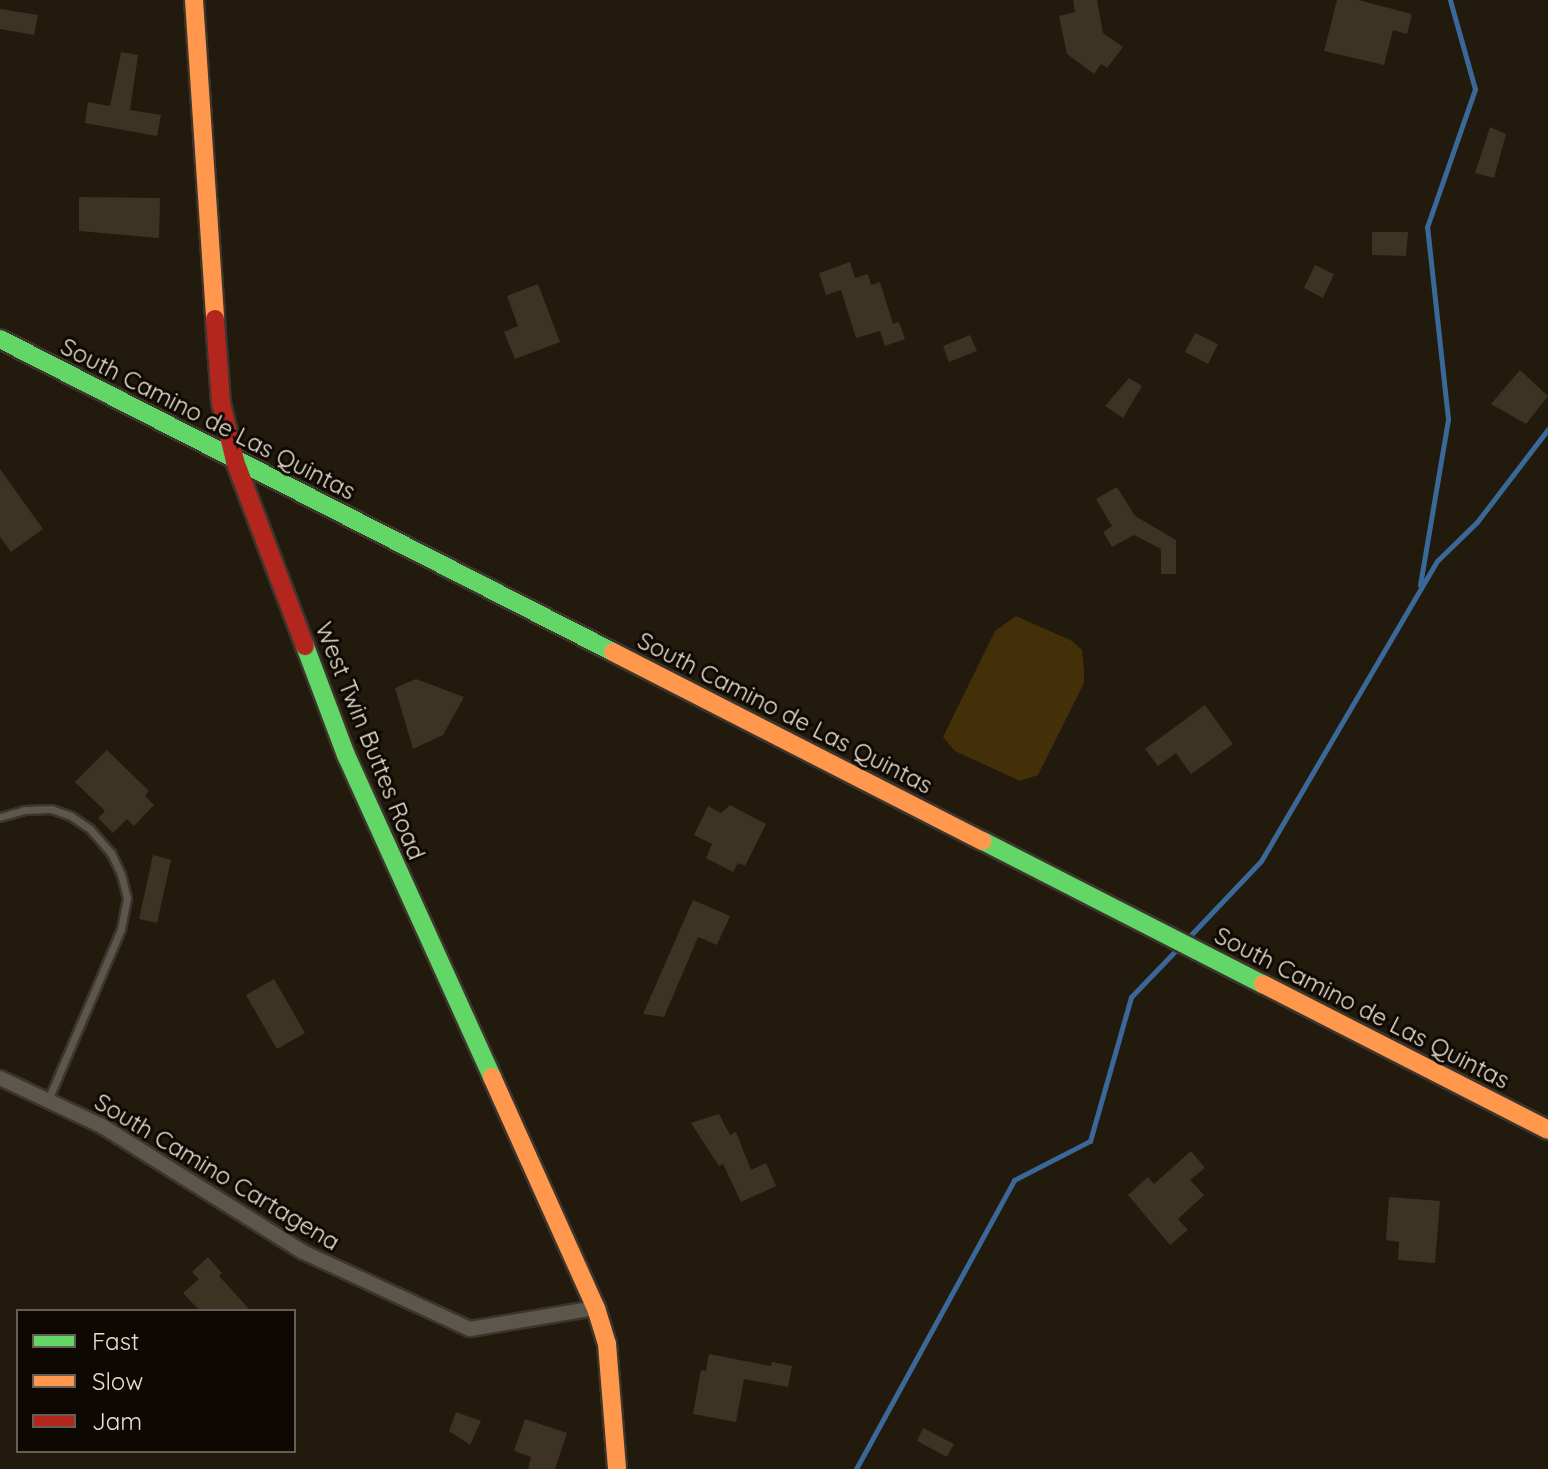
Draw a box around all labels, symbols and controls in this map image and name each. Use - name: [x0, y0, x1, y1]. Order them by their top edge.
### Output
- street label: South Camino de Las Quintas: [56, 332, 360, 506]
- street label: West Twin Buttes Road: [309, 618, 431, 864]
- street label: South Camino de Las Quintas: [633, 626, 937, 800]
- street label: South Camino de Las Quintas: [1210, 921, 1514, 1095]
- street label: South Camino Cartagena: [89, 1087, 345, 1257]
- legend: [16, 1309, 296, 1453]
- text: Fast: [92, 1326, 139, 1356]
- text: Slow: [92, 1366, 143, 1396]
- text: Jam: [92, 1406, 142, 1436]

